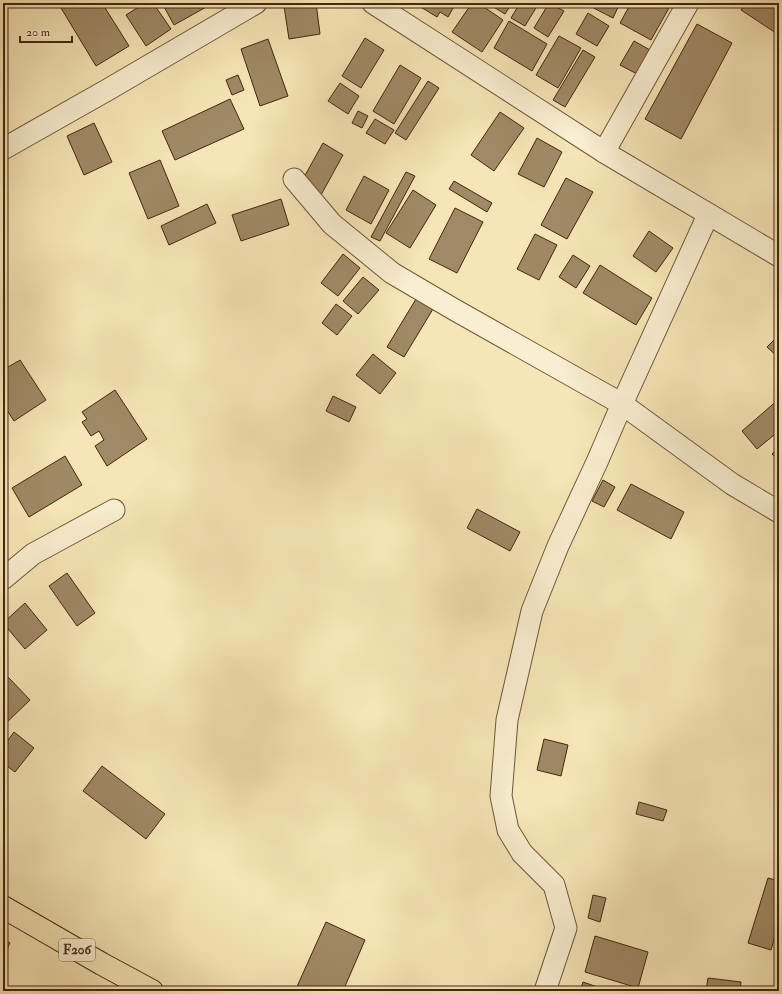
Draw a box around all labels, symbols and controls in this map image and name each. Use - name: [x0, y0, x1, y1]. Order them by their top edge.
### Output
- scale bar: [20, 18, 72, 44]
- text: 20 m: [26, 25, 51, 40]
- road number: F206: [59, 939, 95, 961]

